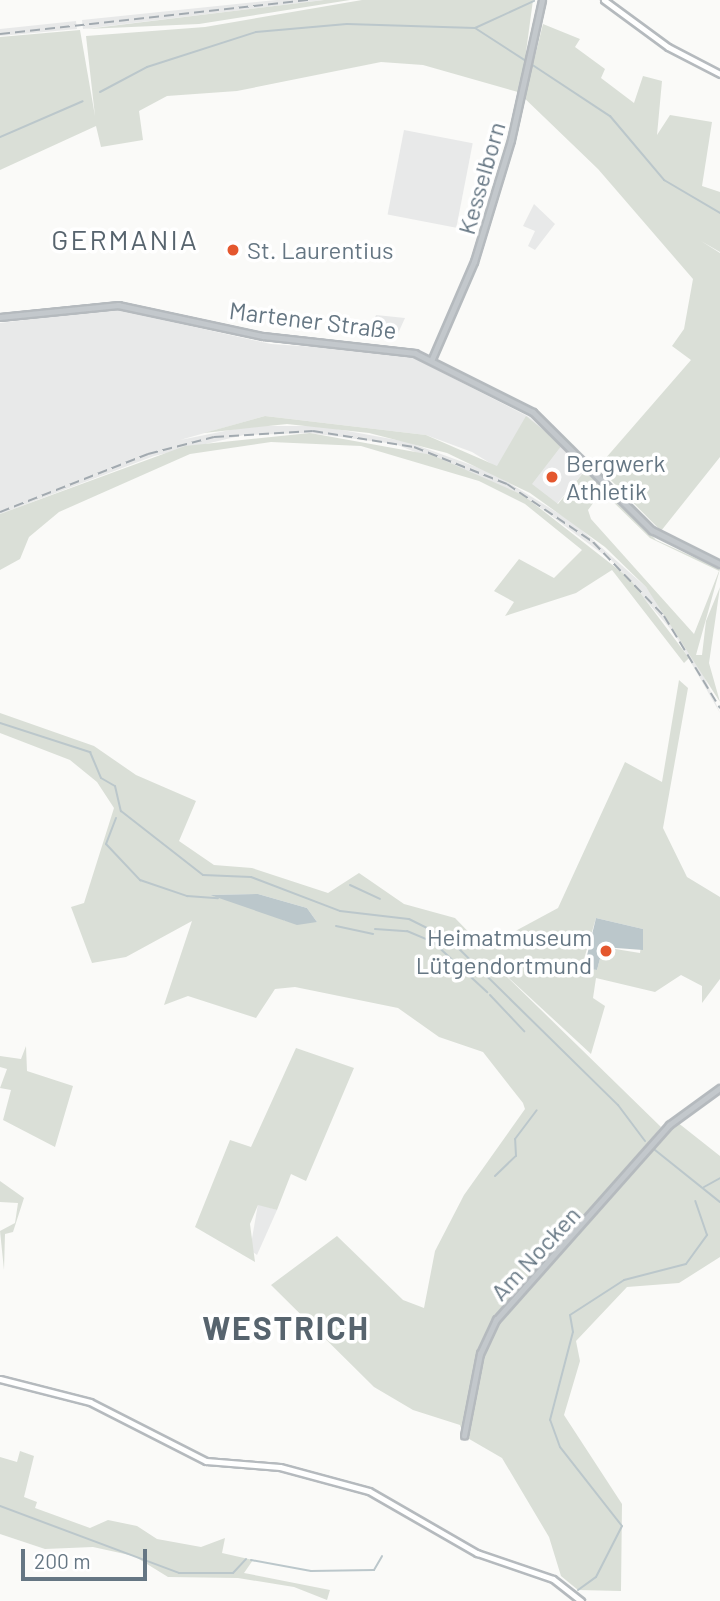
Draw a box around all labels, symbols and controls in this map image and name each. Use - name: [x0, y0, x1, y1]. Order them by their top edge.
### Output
- street label: Kesselborn: [451, 118, 511, 238]
- district label: GERMANIA: [52, 222, 198, 256]
- place label: St. Laurentius: [247, 236, 394, 264]
- marker: St. Laurentius: [225, 242, 241, 258]
- street label: Martener Straße: [228, 295, 398, 345]
- place label: Bergwerk Athletik: [566, 449, 666, 505]
- marker: Bergwerk Athletik: [544, 469, 560, 485]
- place label: Heimatmuseum Lütgendortmund: [416, 923, 592, 979]
- marker: Heimatmuseum Lütgendortmund: [598, 943, 614, 959]
- street label: Am Nocken: [484, 1200, 586, 1306]
- district label: WESTRICH: [203, 1308, 369, 1346]
- scale bar: [24, 1534, 150, 1578]
- text: 200 m: [34, 1548, 91, 1573]

